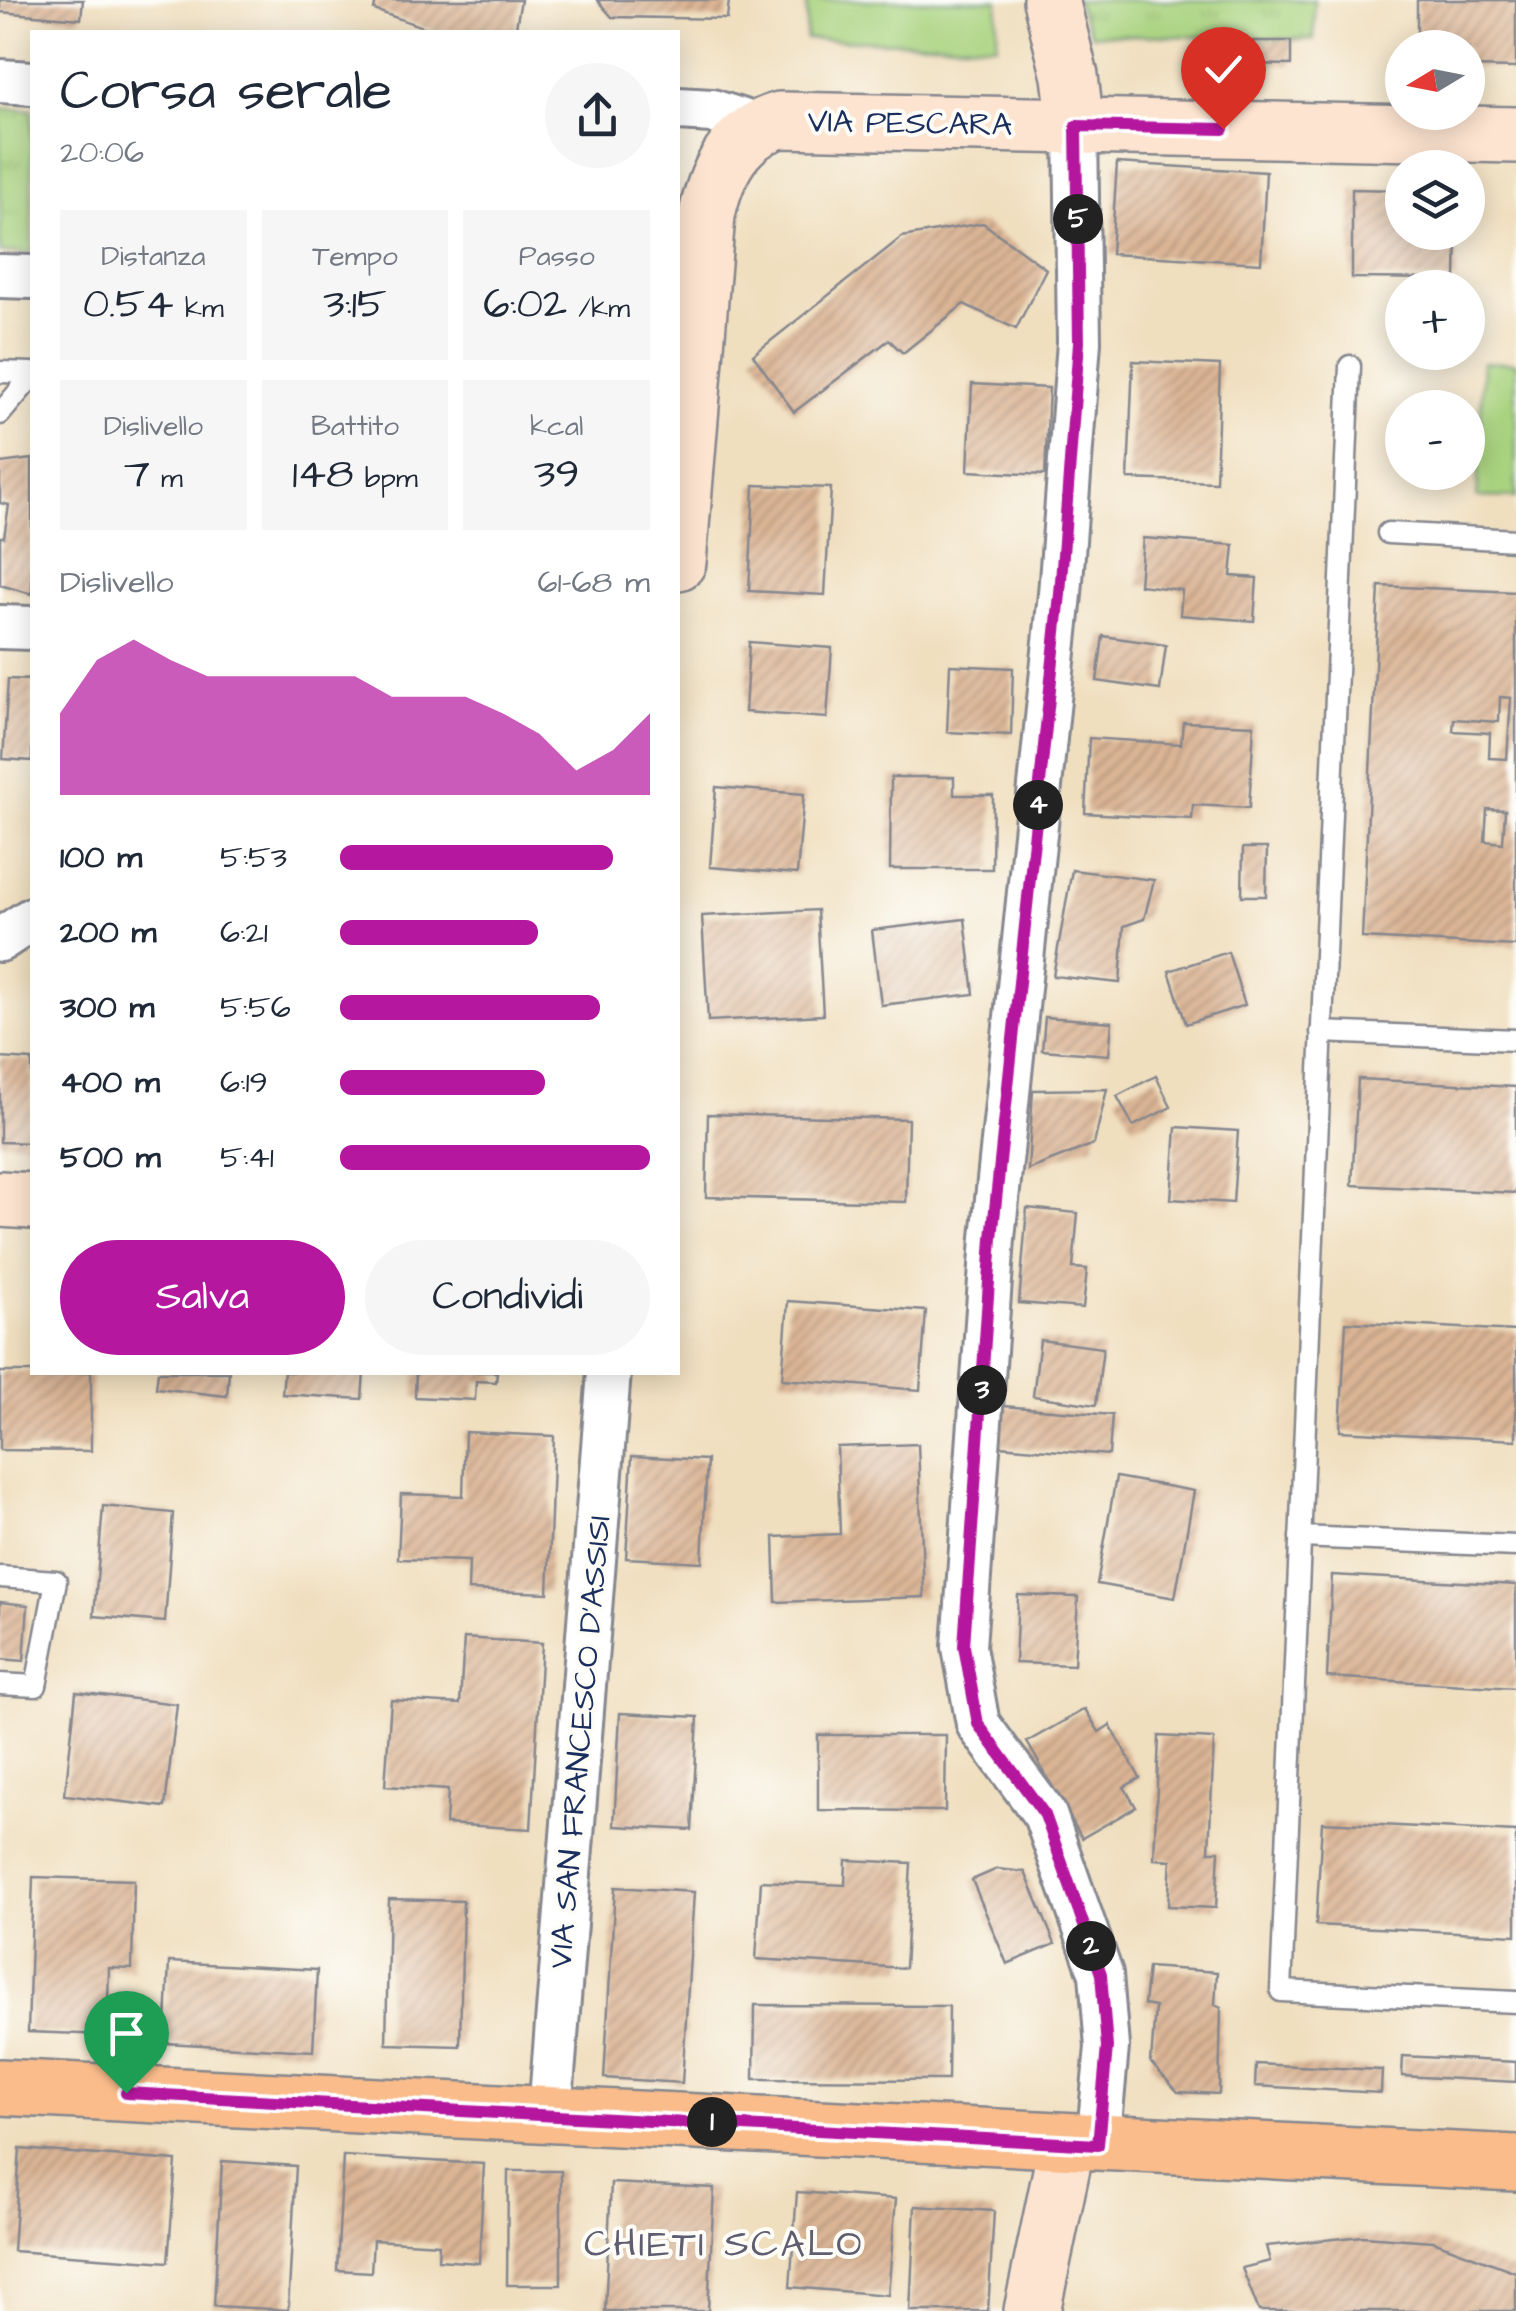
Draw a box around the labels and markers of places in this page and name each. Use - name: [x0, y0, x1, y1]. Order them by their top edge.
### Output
- pin: [1181, 27, 1266, 130]
- pin: 5: [1053, 194, 1103, 244]
- pin: 4: [1013, 780, 1063, 830]
- pin: 3: [957, 1365, 1007, 1415]
- pin: 2: [1066, 1921, 1116, 1971]
- pin: [84, 1991, 169, 2094]
- pin: 1: [687, 2097, 737, 2147]

